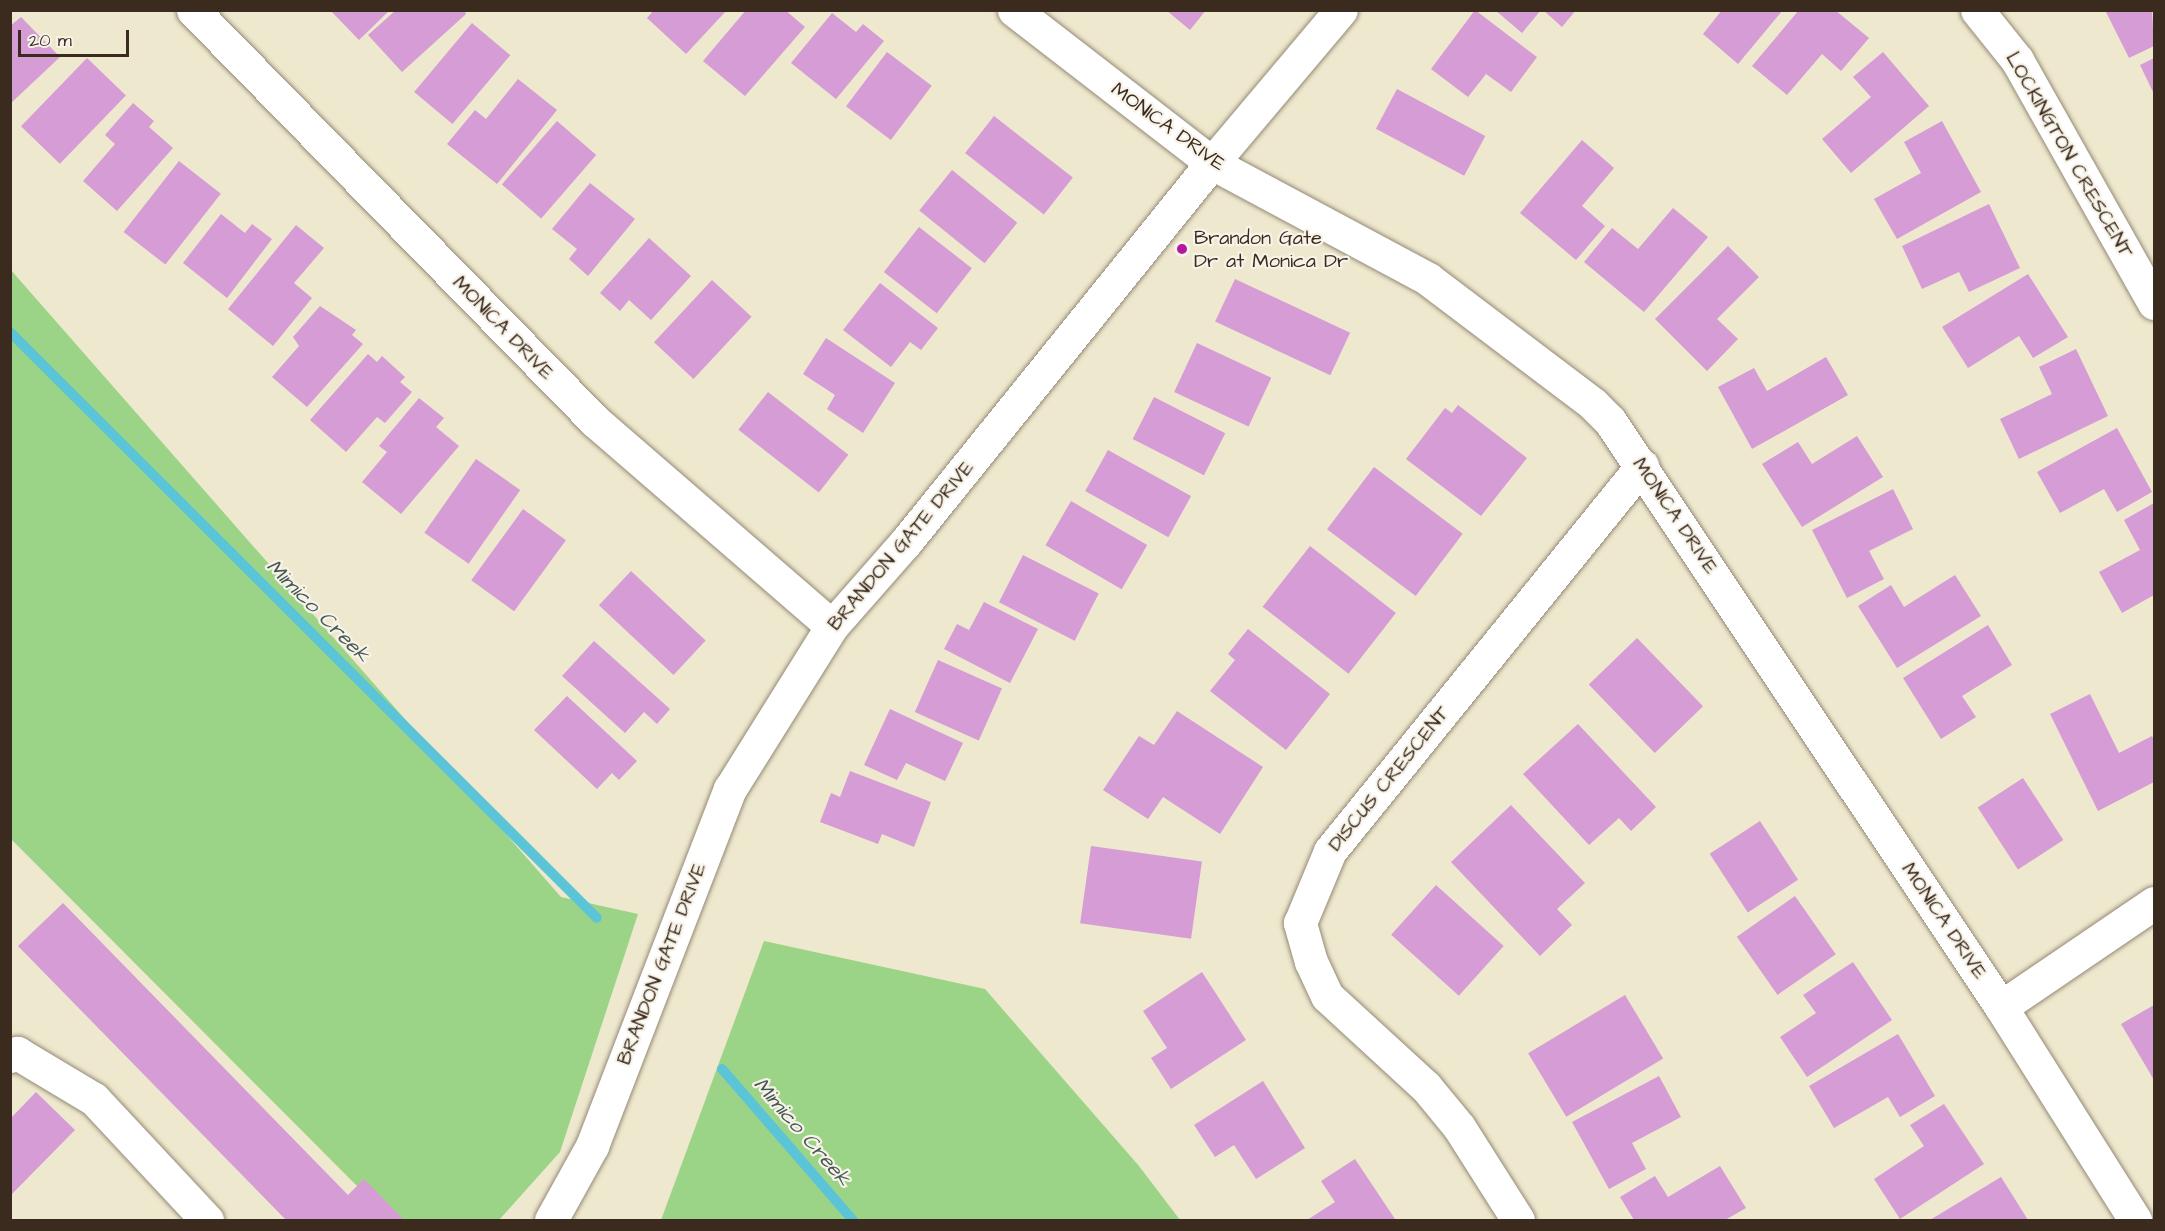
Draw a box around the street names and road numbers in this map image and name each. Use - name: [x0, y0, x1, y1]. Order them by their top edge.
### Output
- street label: LOCKINGTON CRESCENT: [2000, 48, 2138, 262]
- street label: MONICA DRIVE: [1106, 78, 1230, 176]
- street label: MONICA DRIVE: [447, 271, 559, 385]
- street label: MONICA DRIVE: [1627, 453, 1723, 579]
- street label: BRANDON GATE DRIVE: [823, 456, 979, 636]
- street label: DISCUS CRESCENT: [1323, 702, 1455, 856]
- street label: MONICA DRIVE: [1896, 858, 1992, 984]
- street label: BRANDON GATE DRIVE: [612, 860, 712, 1068]

